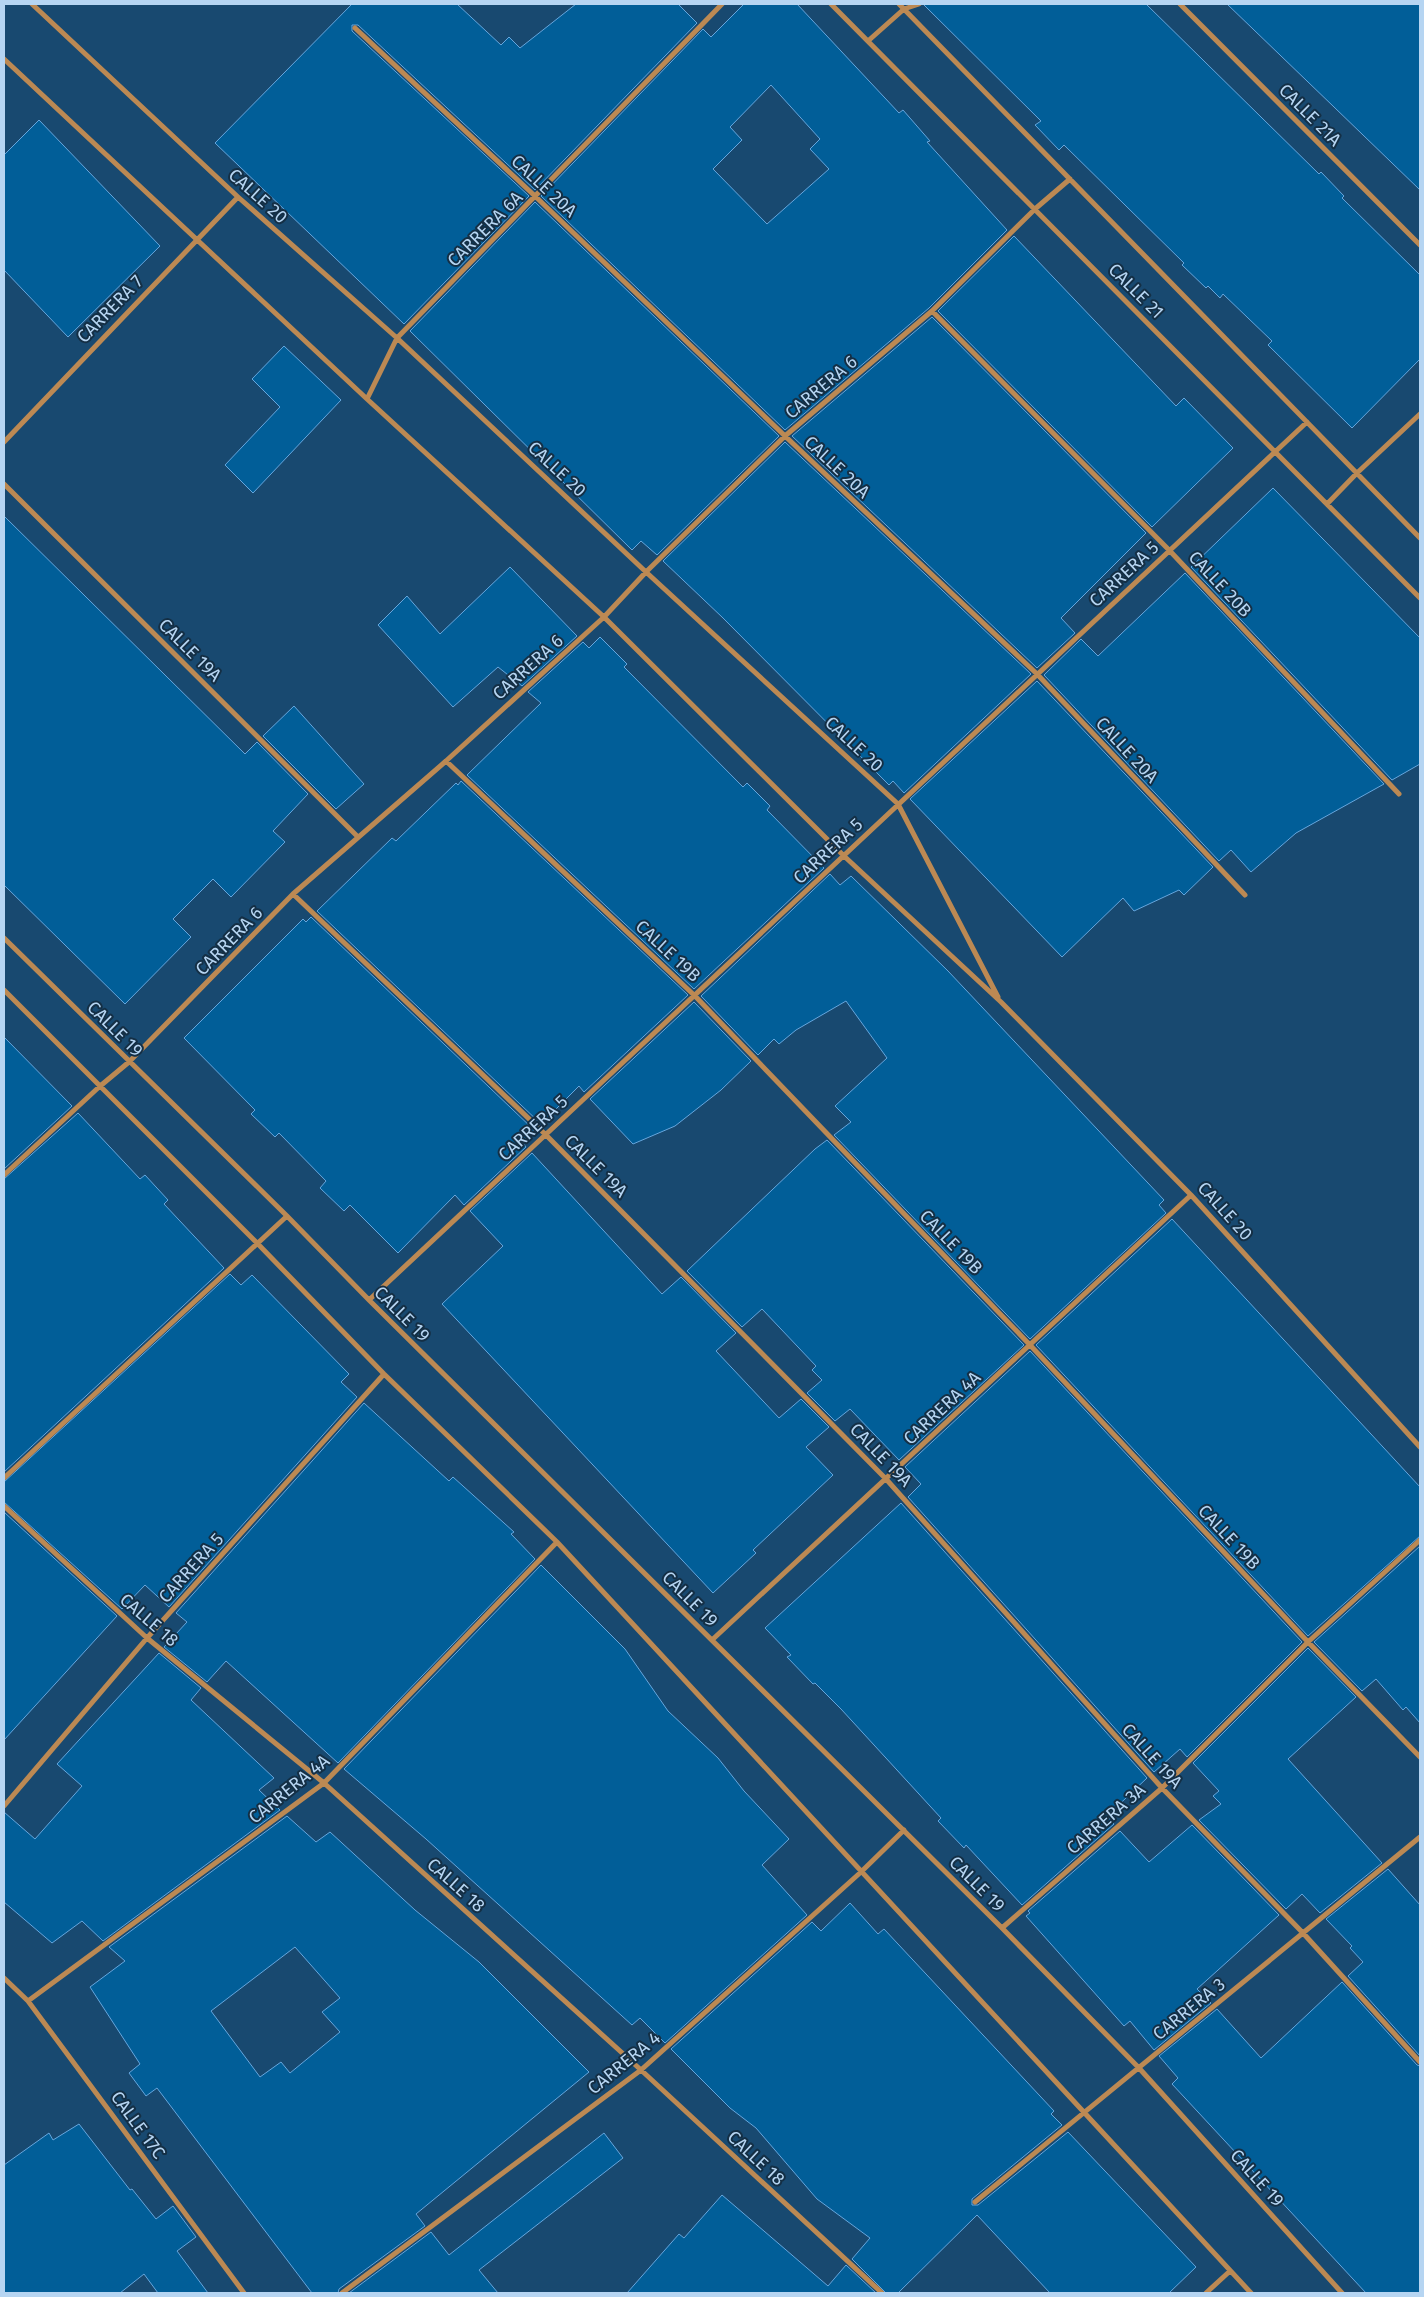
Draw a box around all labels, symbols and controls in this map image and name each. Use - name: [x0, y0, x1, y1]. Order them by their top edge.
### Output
- street label: CALLE 21A: [1274, 79, 1346, 151]
- street label: CALLE 20A: [507, 150, 582, 222]
- street label: CALLE 20: [224, 164, 292, 228]
- street label: CARRERA 6A: [443, 186, 528, 271]
- street label: CALLE 21: [1104, 259, 1168, 323]
- street label: CARRERA 7: [72, 271, 148, 347]
- street label: CARRERA 6: [780, 350, 862, 424]
- street label: CALLE 20A: [800, 431, 875, 503]
- street label: CALLE 20: [523, 437, 591, 501]
- street label: CARRERA 5: [1085, 536, 1163, 612]
- street label: CALLE 20B: [1184, 546, 1256, 622]
- street label: CALLE 19A: [154, 614, 227, 687]
- street label: CARRERA 6: [488, 630, 568, 704]
- street label: CALLE 20: [820, 712, 888, 776]
- street label: CALLE 20A: [1091, 713, 1163, 788]
- street label: CARRERA 5: [789, 813, 867, 889]
- street label: CARRERA 6: [191, 902, 267, 980]
- street label: CALLE 19B: [631, 915, 705, 987]
- street label: CALLE 19: [82, 996, 148, 1062]
- street label: CARRERA 5: [494, 1090, 572, 1166]
- street label: CALLE 19A: [560, 1130, 633, 1203]
- street label: CALLE 20: [1193, 1177, 1257, 1245]
- street label: CALLE 19B: [915, 1205, 987, 1279]
- street label: CALLE 19: [369, 1281, 435, 1347]
- street label: CARRERA 4A: [899, 1366, 986, 1449]
- street label: CALLE 19A: [845, 1419, 917, 1492]
- street label: CALLE 19B: [1193, 1500, 1265, 1574]
- street label: CARRERA 5: [154, 1528, 228, 1608]
- street label: CALLE 19: [657, 1566, 723, 1632]
- street label: CALLE 18: [115, 1589, 183, 1651]
- street label: CALLE 19A: [1117, 1719, 1187, 1794]
- street label: CARRERA 4A: [244, 1749, 334, 1828]
- street label: CARRERA 3A: [1062, 1778, 1150, 1859]
- street label: CALLE 19: [944, 1851, 1010, 1917]
- street label: CALLE 18: [422, 1853, 490, 1917]
- street label: CARRERA 3: [1148, 1973, 1230, 2045]
- street label: CARRERA 4: [583, 2027, 665, 2099]
- street label: CALLE 17C: [106, 2087, 170, 2163]
- street label: CALLE 18: [723, 2126, 789, 2190]
- street label: CALLE 19: [1225, 2145, 1289, 2211]

